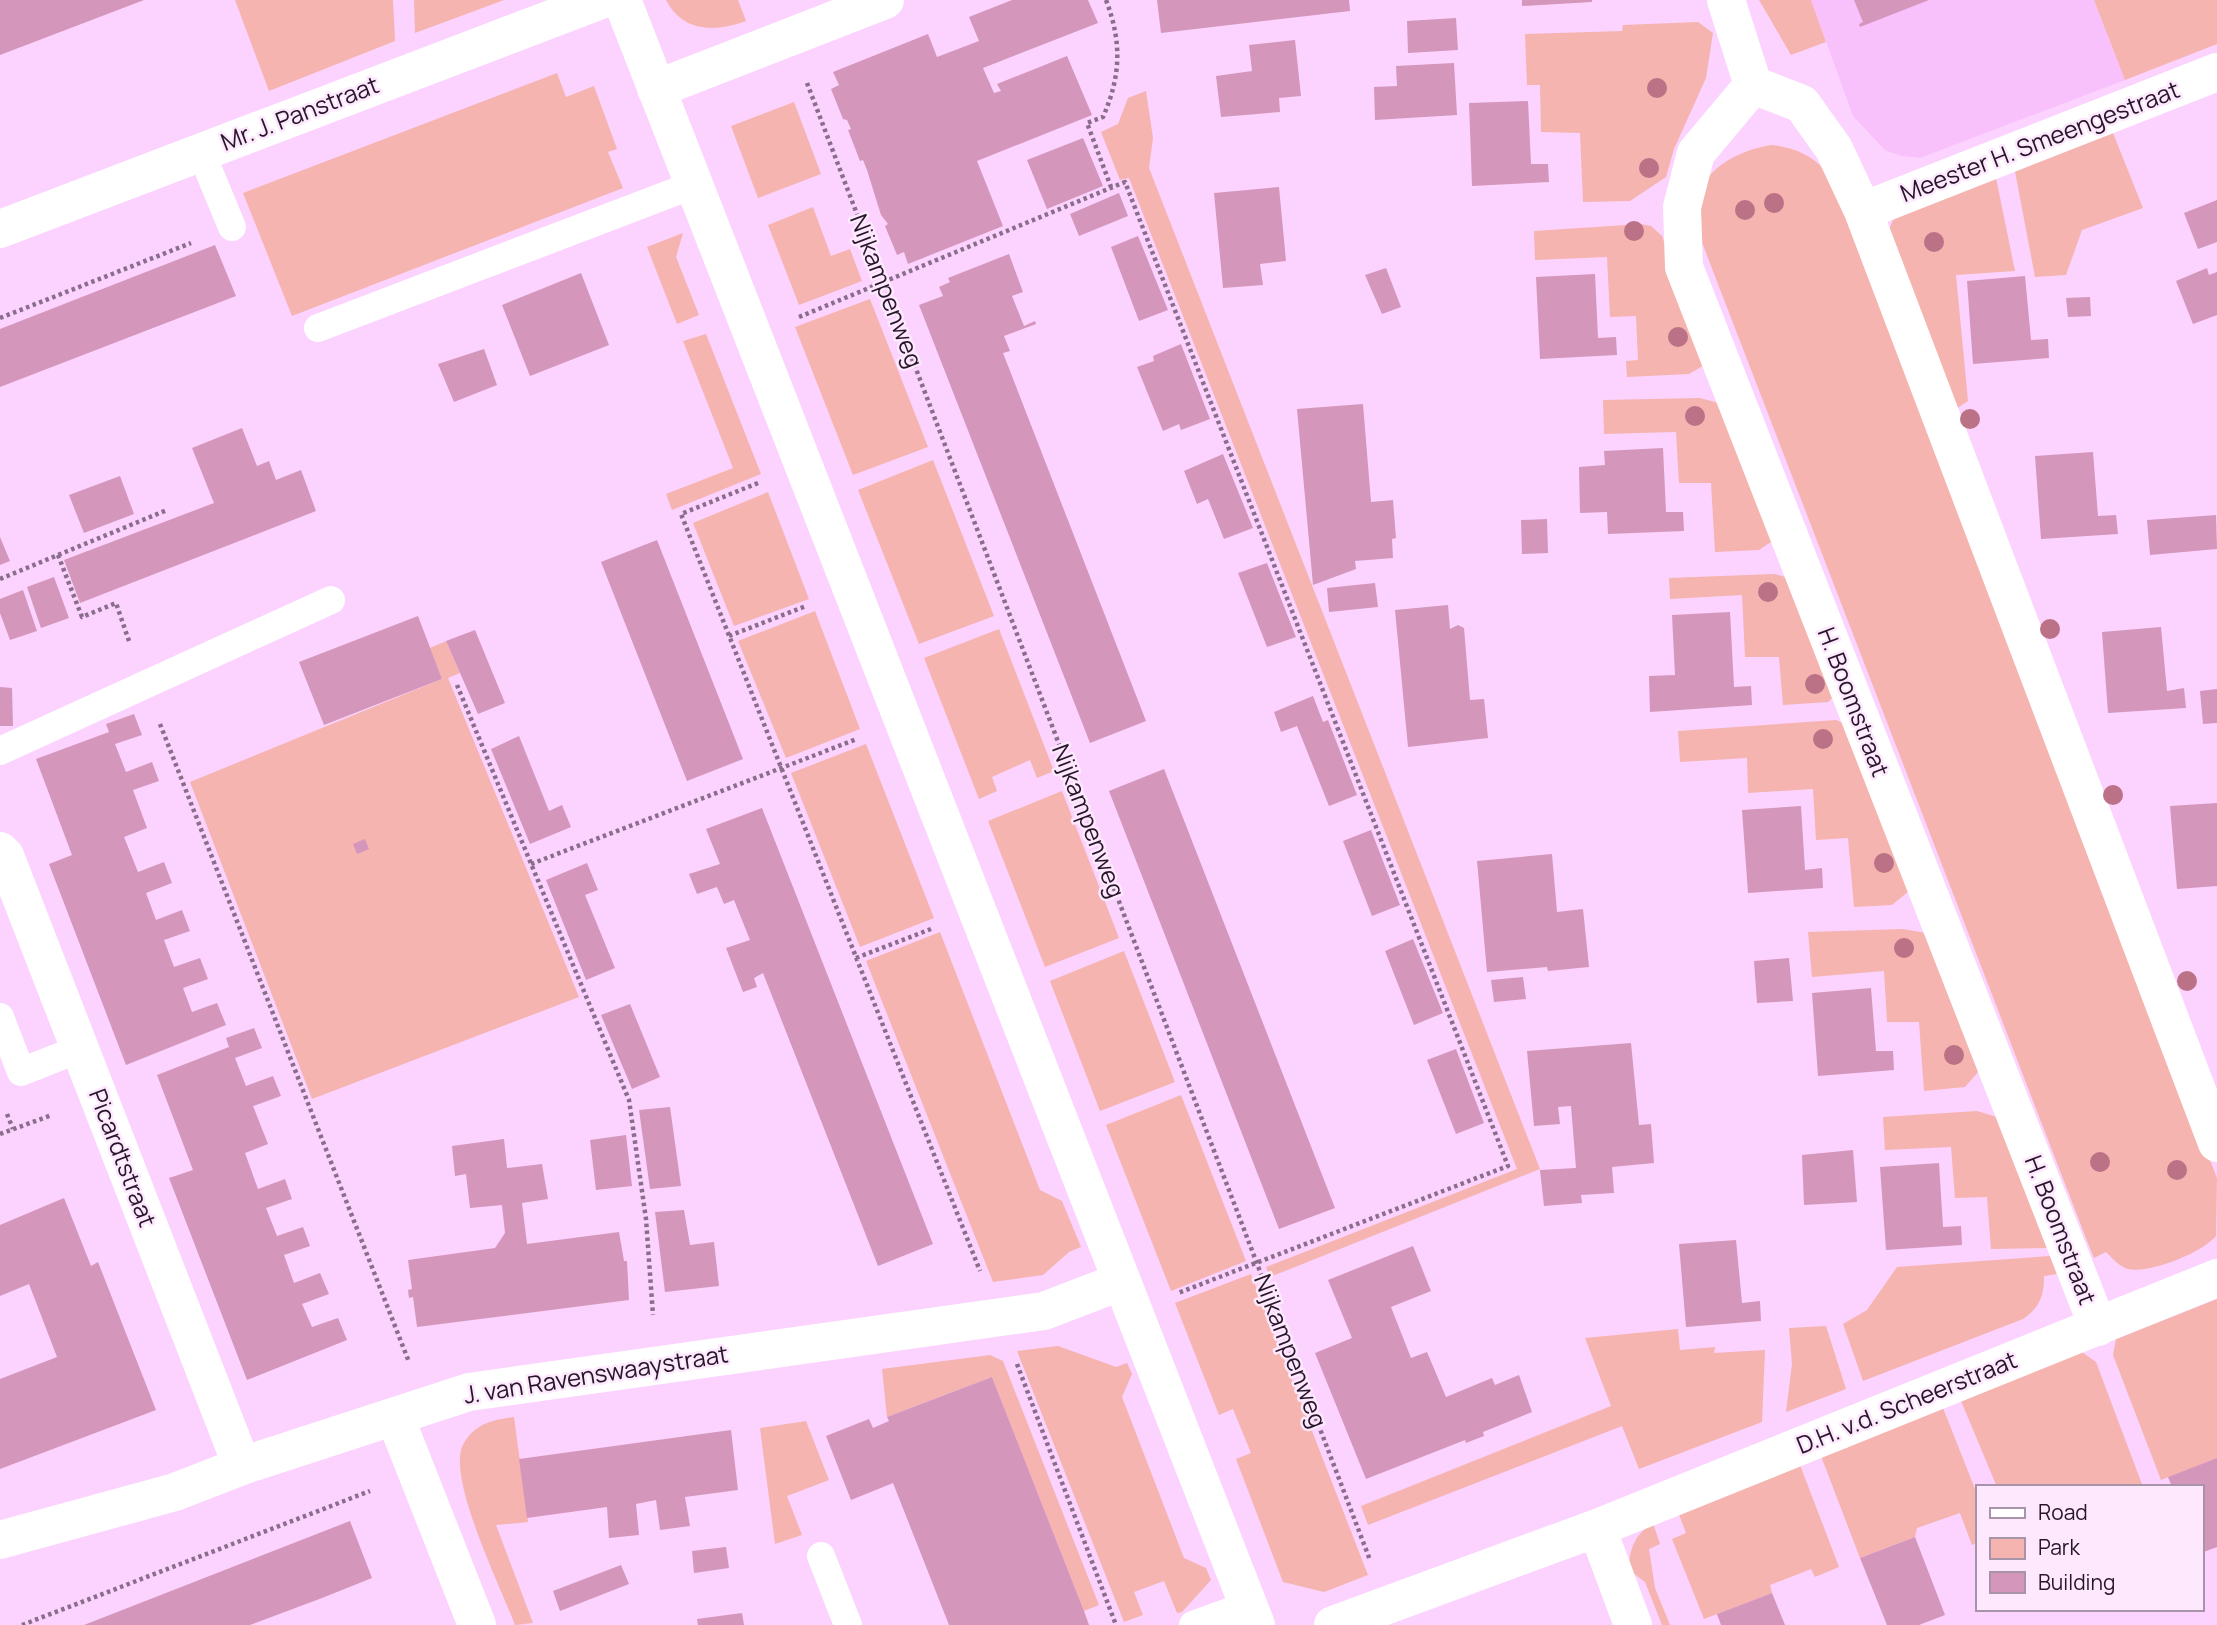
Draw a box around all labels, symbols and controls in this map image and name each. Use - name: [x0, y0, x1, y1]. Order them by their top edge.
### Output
- street label: Mr. J. Panstraat: [216, 67, 383, 158]
- street label: Meester H. Smeengestraat: [1895, 72, 2184, 209]
- street label: Nijkampenweg: [843, 209, 932, 372]
- street label: H. Boomstraat: [1811, 622, 1898, 781]
- street label: Nijkampenweg: [1045, 739, 1134, 902]
- street label: Picardtstraat: [82, 1084, 165, 1231]
- street label: H. Boomstraat: [2018, 1150, 2105, 1309]
- street label: Nijkampenweg: [1247, 1269, 1336, 1432]
- street label: J. van Ravenswaaystraat: [461, 1336, 730, 1411]
- street label: D.H. v.d. Scheerstraat: [1791, 1342, 2022, 1461]
- legend: [1976, 1485, 2203, 1611]
- text: Road: [2038, 1498, 2088, 1526]
- text: Park: [2038, 1533, 2080, 1561]
- text: Building: [2038, 1568, 2115, 1596]

